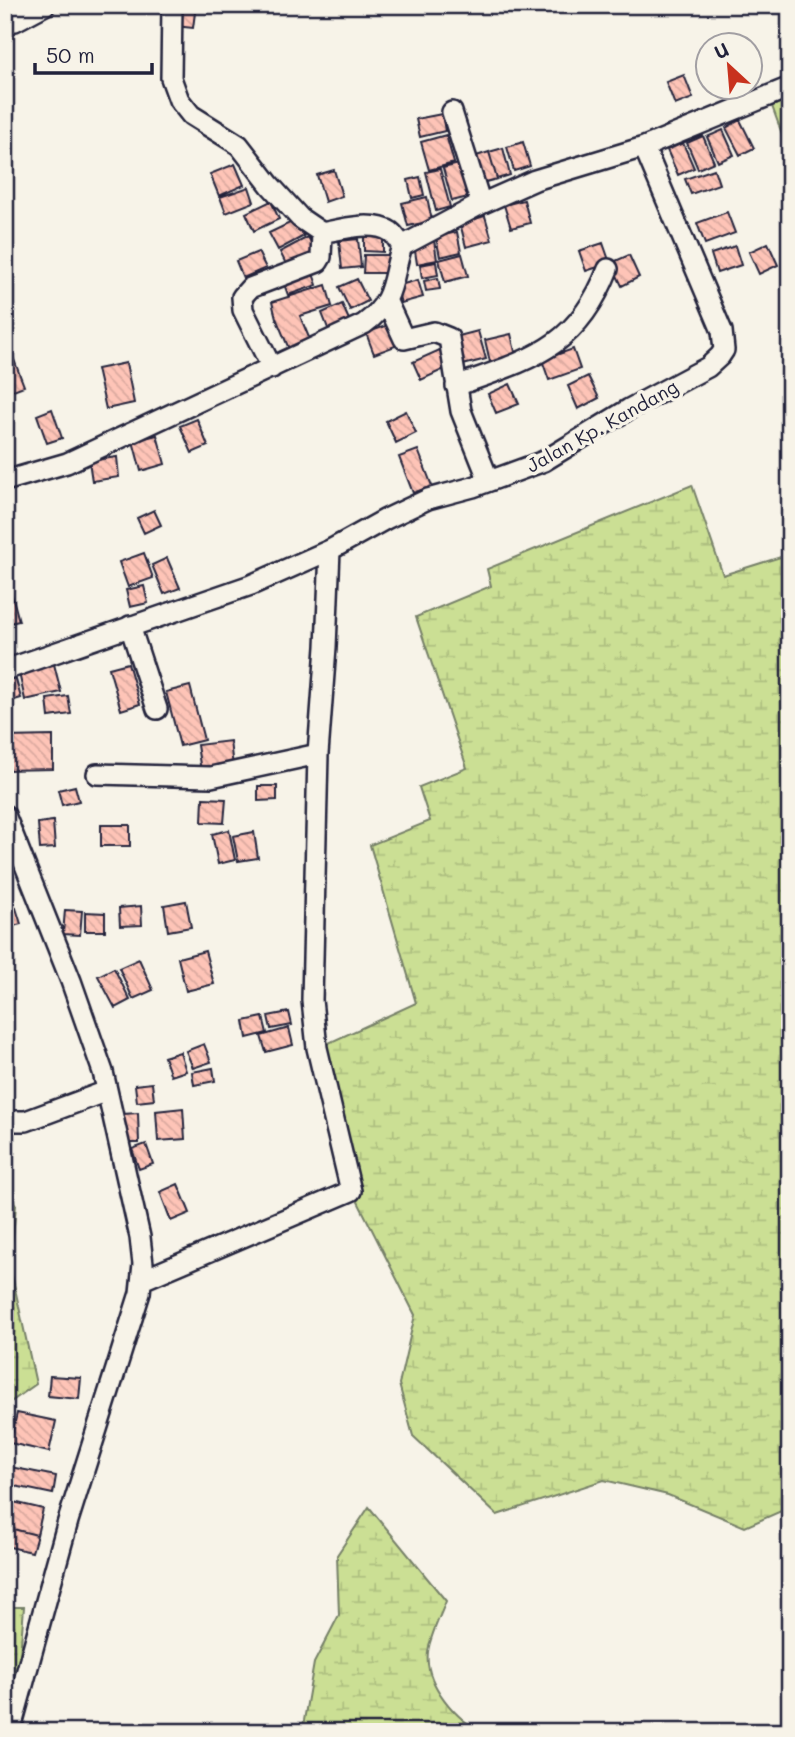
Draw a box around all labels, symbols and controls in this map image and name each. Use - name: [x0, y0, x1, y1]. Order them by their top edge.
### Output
- scale bar: [35, 32, 152, 76]
- north arrow: [694, 32, 764, 102]
- text: U: [710, 36, 733, 64]
- text: 50 m: [46, 41, 95, 68]
- street label: Jalan Kp. Kandang: [521, 373, 682, 478]

